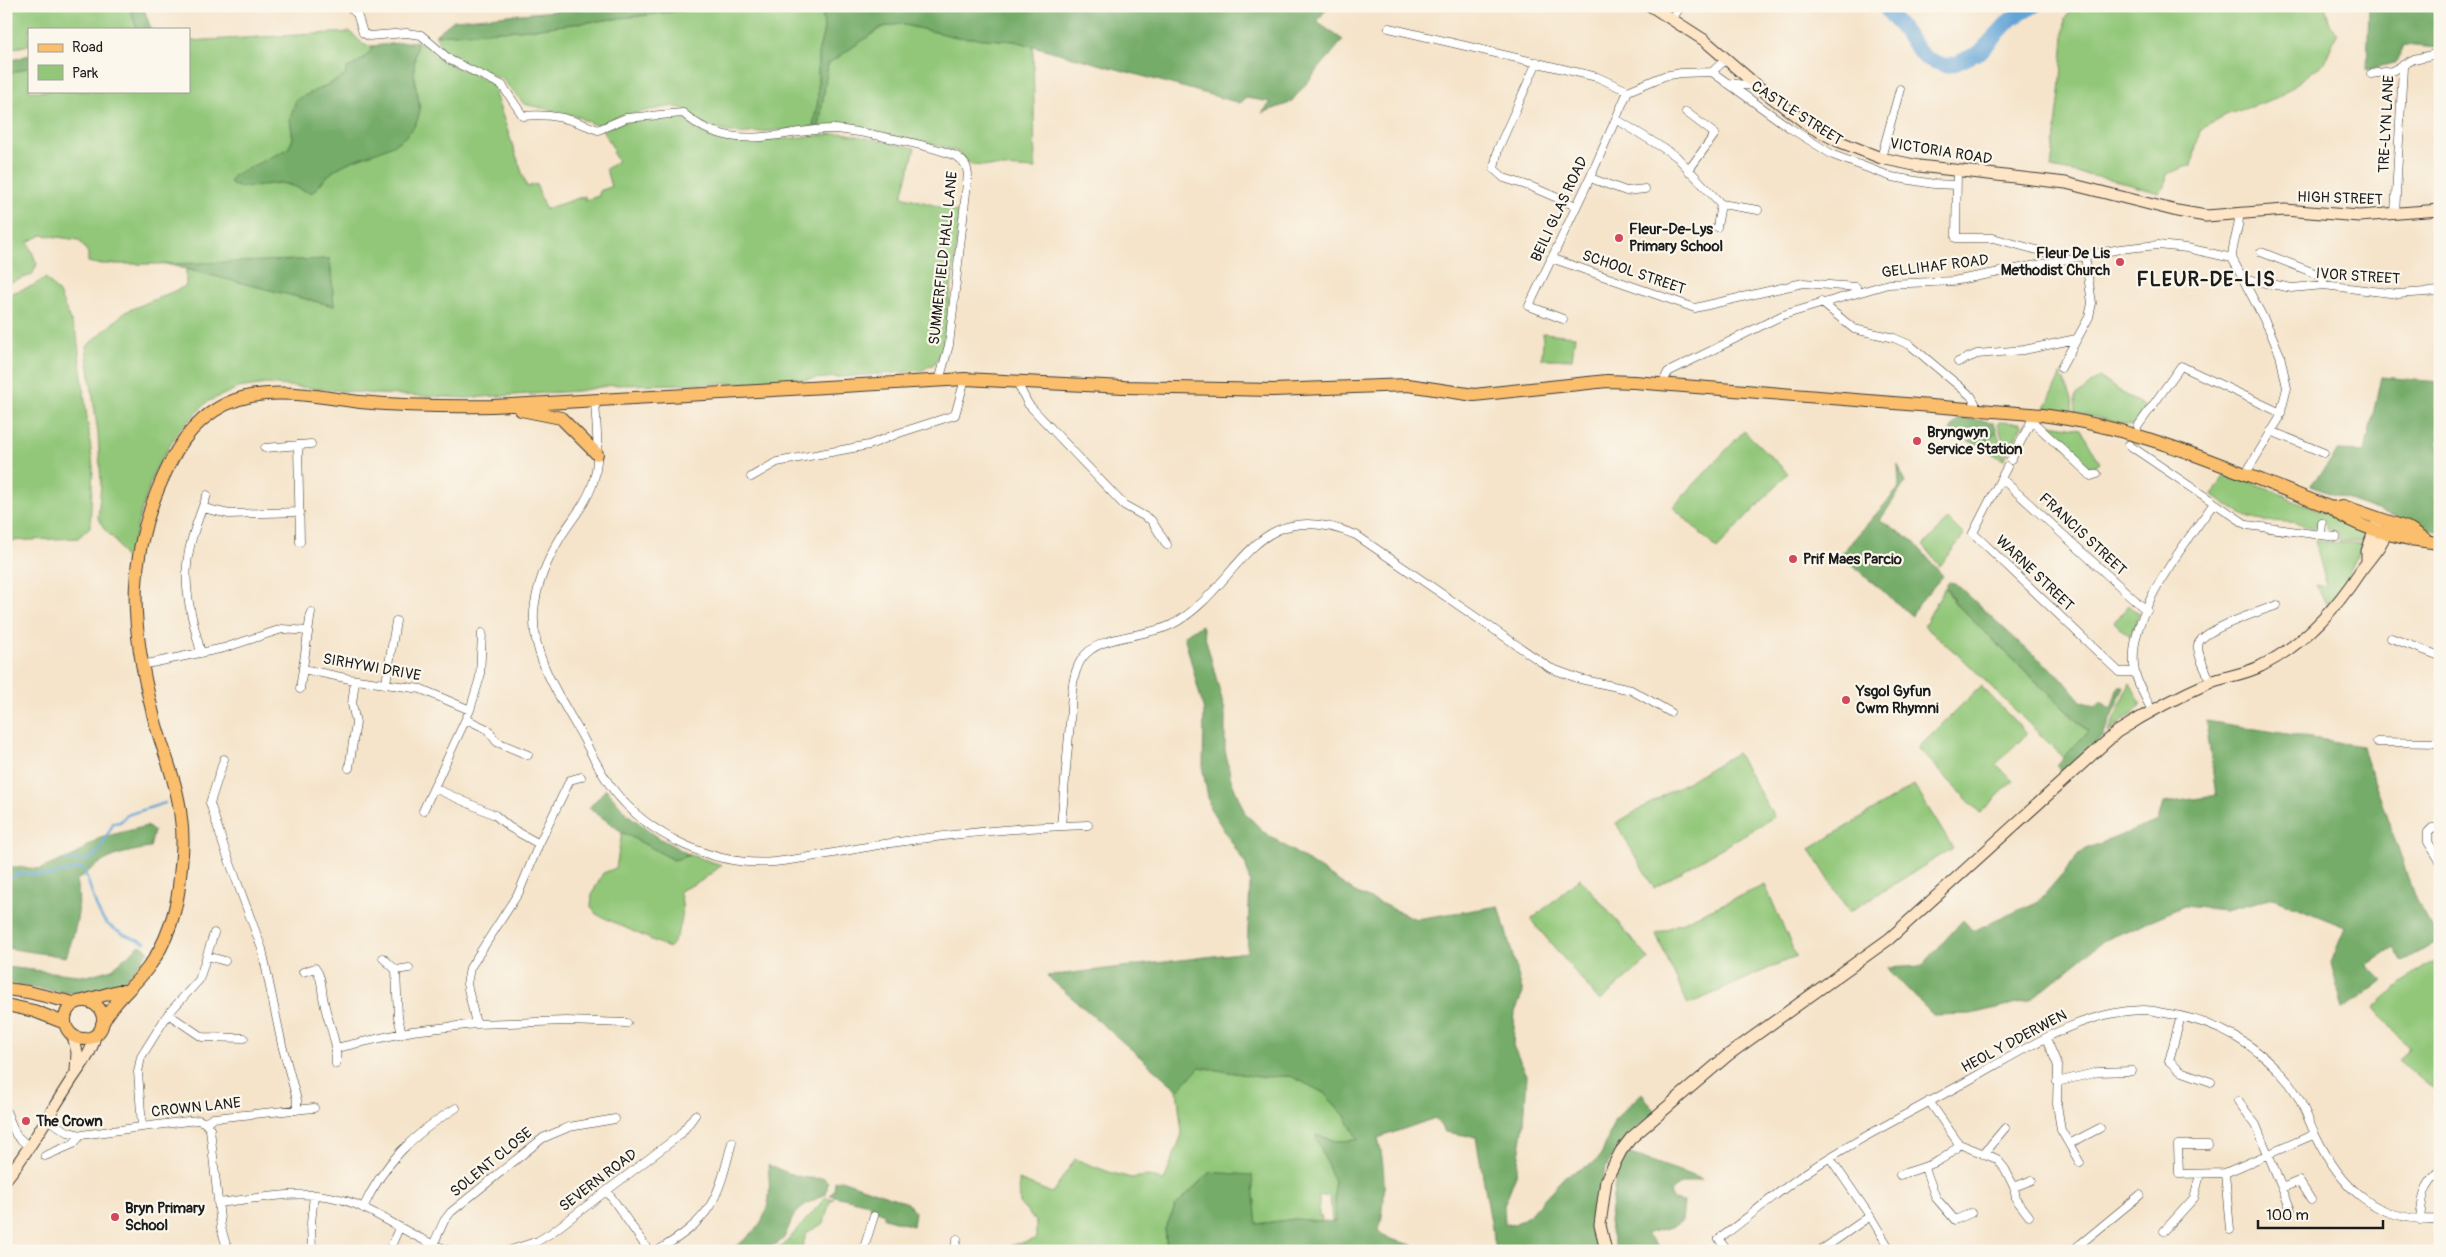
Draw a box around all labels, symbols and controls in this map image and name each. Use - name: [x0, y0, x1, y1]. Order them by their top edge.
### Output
- legend: [28, 28, 190, 92]
- text: Road: [72, 38, 103, 57]
- text: Park: [72, 64, 99, 83]
- street label: TRE-LYN LANE: [2374, 74, 2399, 173]
- street label: CASTLE STREET: [1747, 77, 1846, 150]
- street label: VICTORIA ROAD: [1888, 134, 1994, 169]
- street label: BEILI GLAS ROAD: [1527, 154, 1592, 265]
- street label: SUMMERFIELD HALL LANE: [925, 170, 962, 346]
- street label: HIGH STREET: [2297, 188, 2383, 209]
- place label: Fleur-De-Lys Primary School: [1629, 220, 1723, 256]
- marker: Fleur-De-Lys Primary School: [1613, 232, 1625, 244]
- place label: Fleur De Lis Methodist Church: [2001, 244, 2110, 280]
- street label: SCHOOL STREET: [1580, 246, 1688, 299]
- street label: GELLIHAF ROAD: [1880, 251, 1990, 282]
- marker: Fleur De Lis Methodist Church: [2114, 256, 2126, 268]
- street label: IVOR STREET: [2315, 264, 2401, 289]
- district label: FLEUR-DE-LIS: [2136, 267, 2276, 292]
- place label: Bryngwyn Service Station: [1927, 423, 2023, 459]
- marker: Bryngwyn Service Station: [1911, 435, 1923, 447]
- street label: FRANCIS STREET: [2035, 489, 2130, 580]
- street label: WARNE STREET: [1992, 531, 2078, 615]
- place label: Prif Maes Parcio: [1803, 550, 1902, 569]
- marker: Prif Maes Parcio: [1787, 553, 1799, 565]
- street label: SIRHYWI DRIVE: [321, 650, 423, 686]
- place label: Ysgol Gyfun Cwm Rhymni: [1855, 682, 1939, 718]
- marker: Ysgol Gyfun Cwm Rhymni: [1840, 694, 1852, 706]
- street label: HEOL Y DDERWEN: [1958, 1006, 2070, 1077]
- street label: CROWN LANE: [150, 1093, 242, 1122]
- place label: The Crown: [35, 1112, 103, 1131]
- marker: The Crown: [20, 1115, 32, 1127]
- street label: SOLENT CLOSE: [446, 1123, 536, 1201]
- street label: SEVERN ROAD: [556, 1145, 641, 1216]
- scale bar: [2258, 1197, 2384, 1229]
- place label: Bryn Primary School: [125, 1199, 205, 1235]
- text: 100 m: [2266, 1206, 2309, 1225]
- marker: Bryn Primary School: [109, 1211, 121, 1223]

